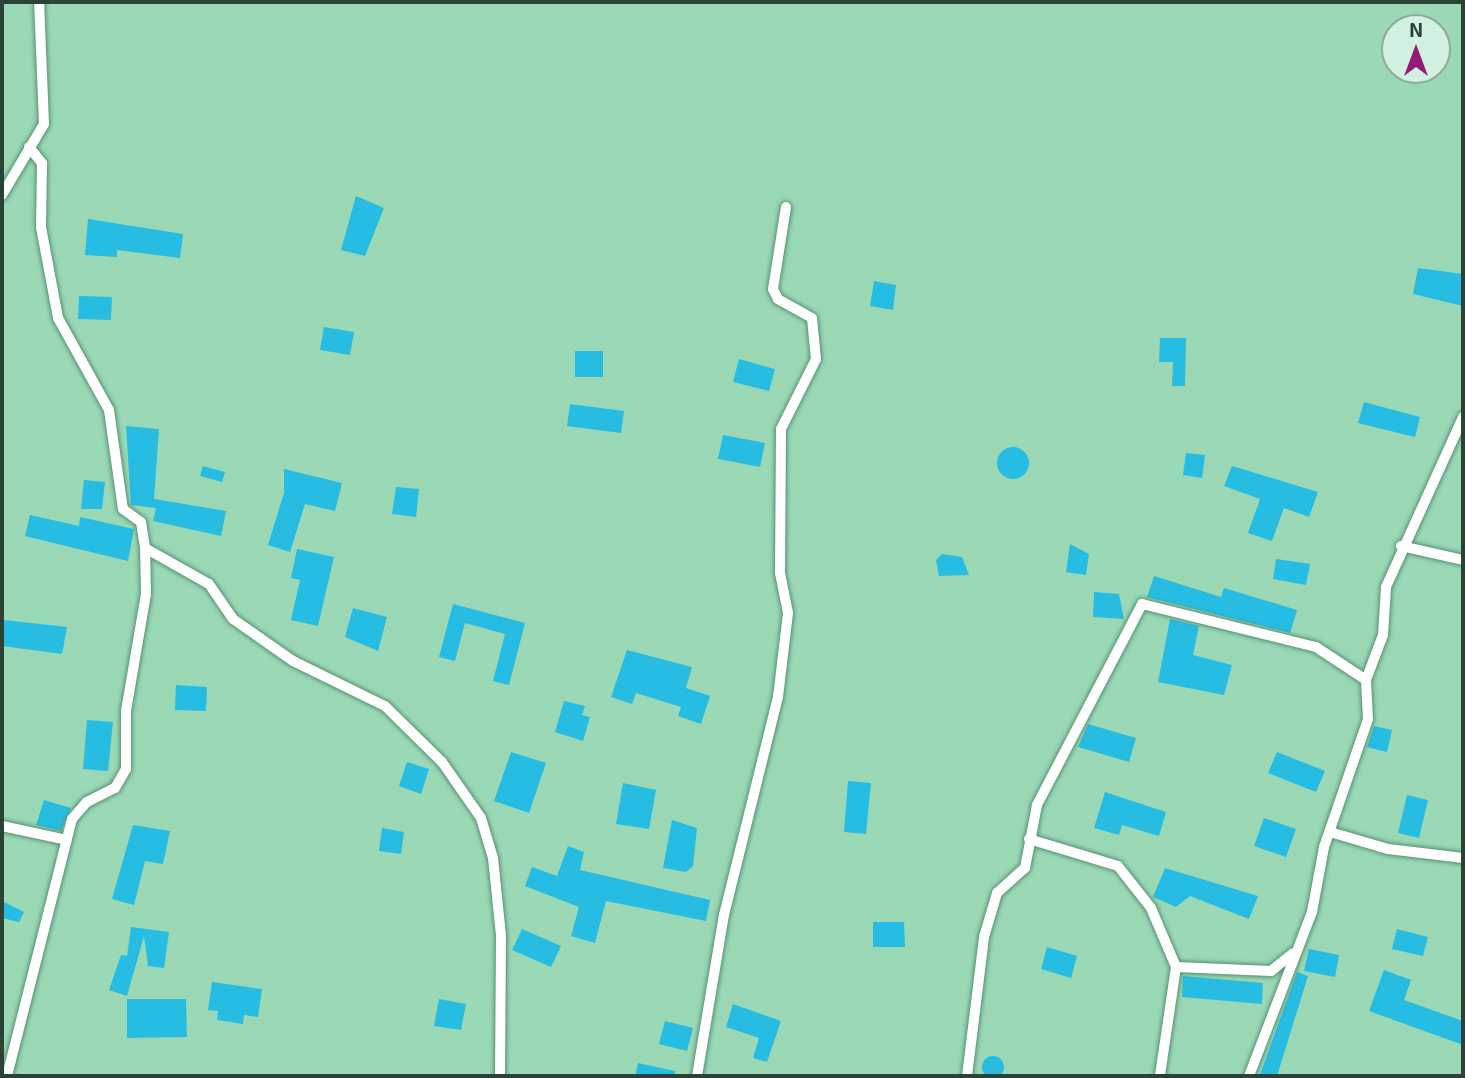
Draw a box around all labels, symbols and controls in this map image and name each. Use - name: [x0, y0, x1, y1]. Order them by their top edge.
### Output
- north arrow: [1381, 14, 1451, 84]
- text: N: [1409, 18, 1423, 41]

